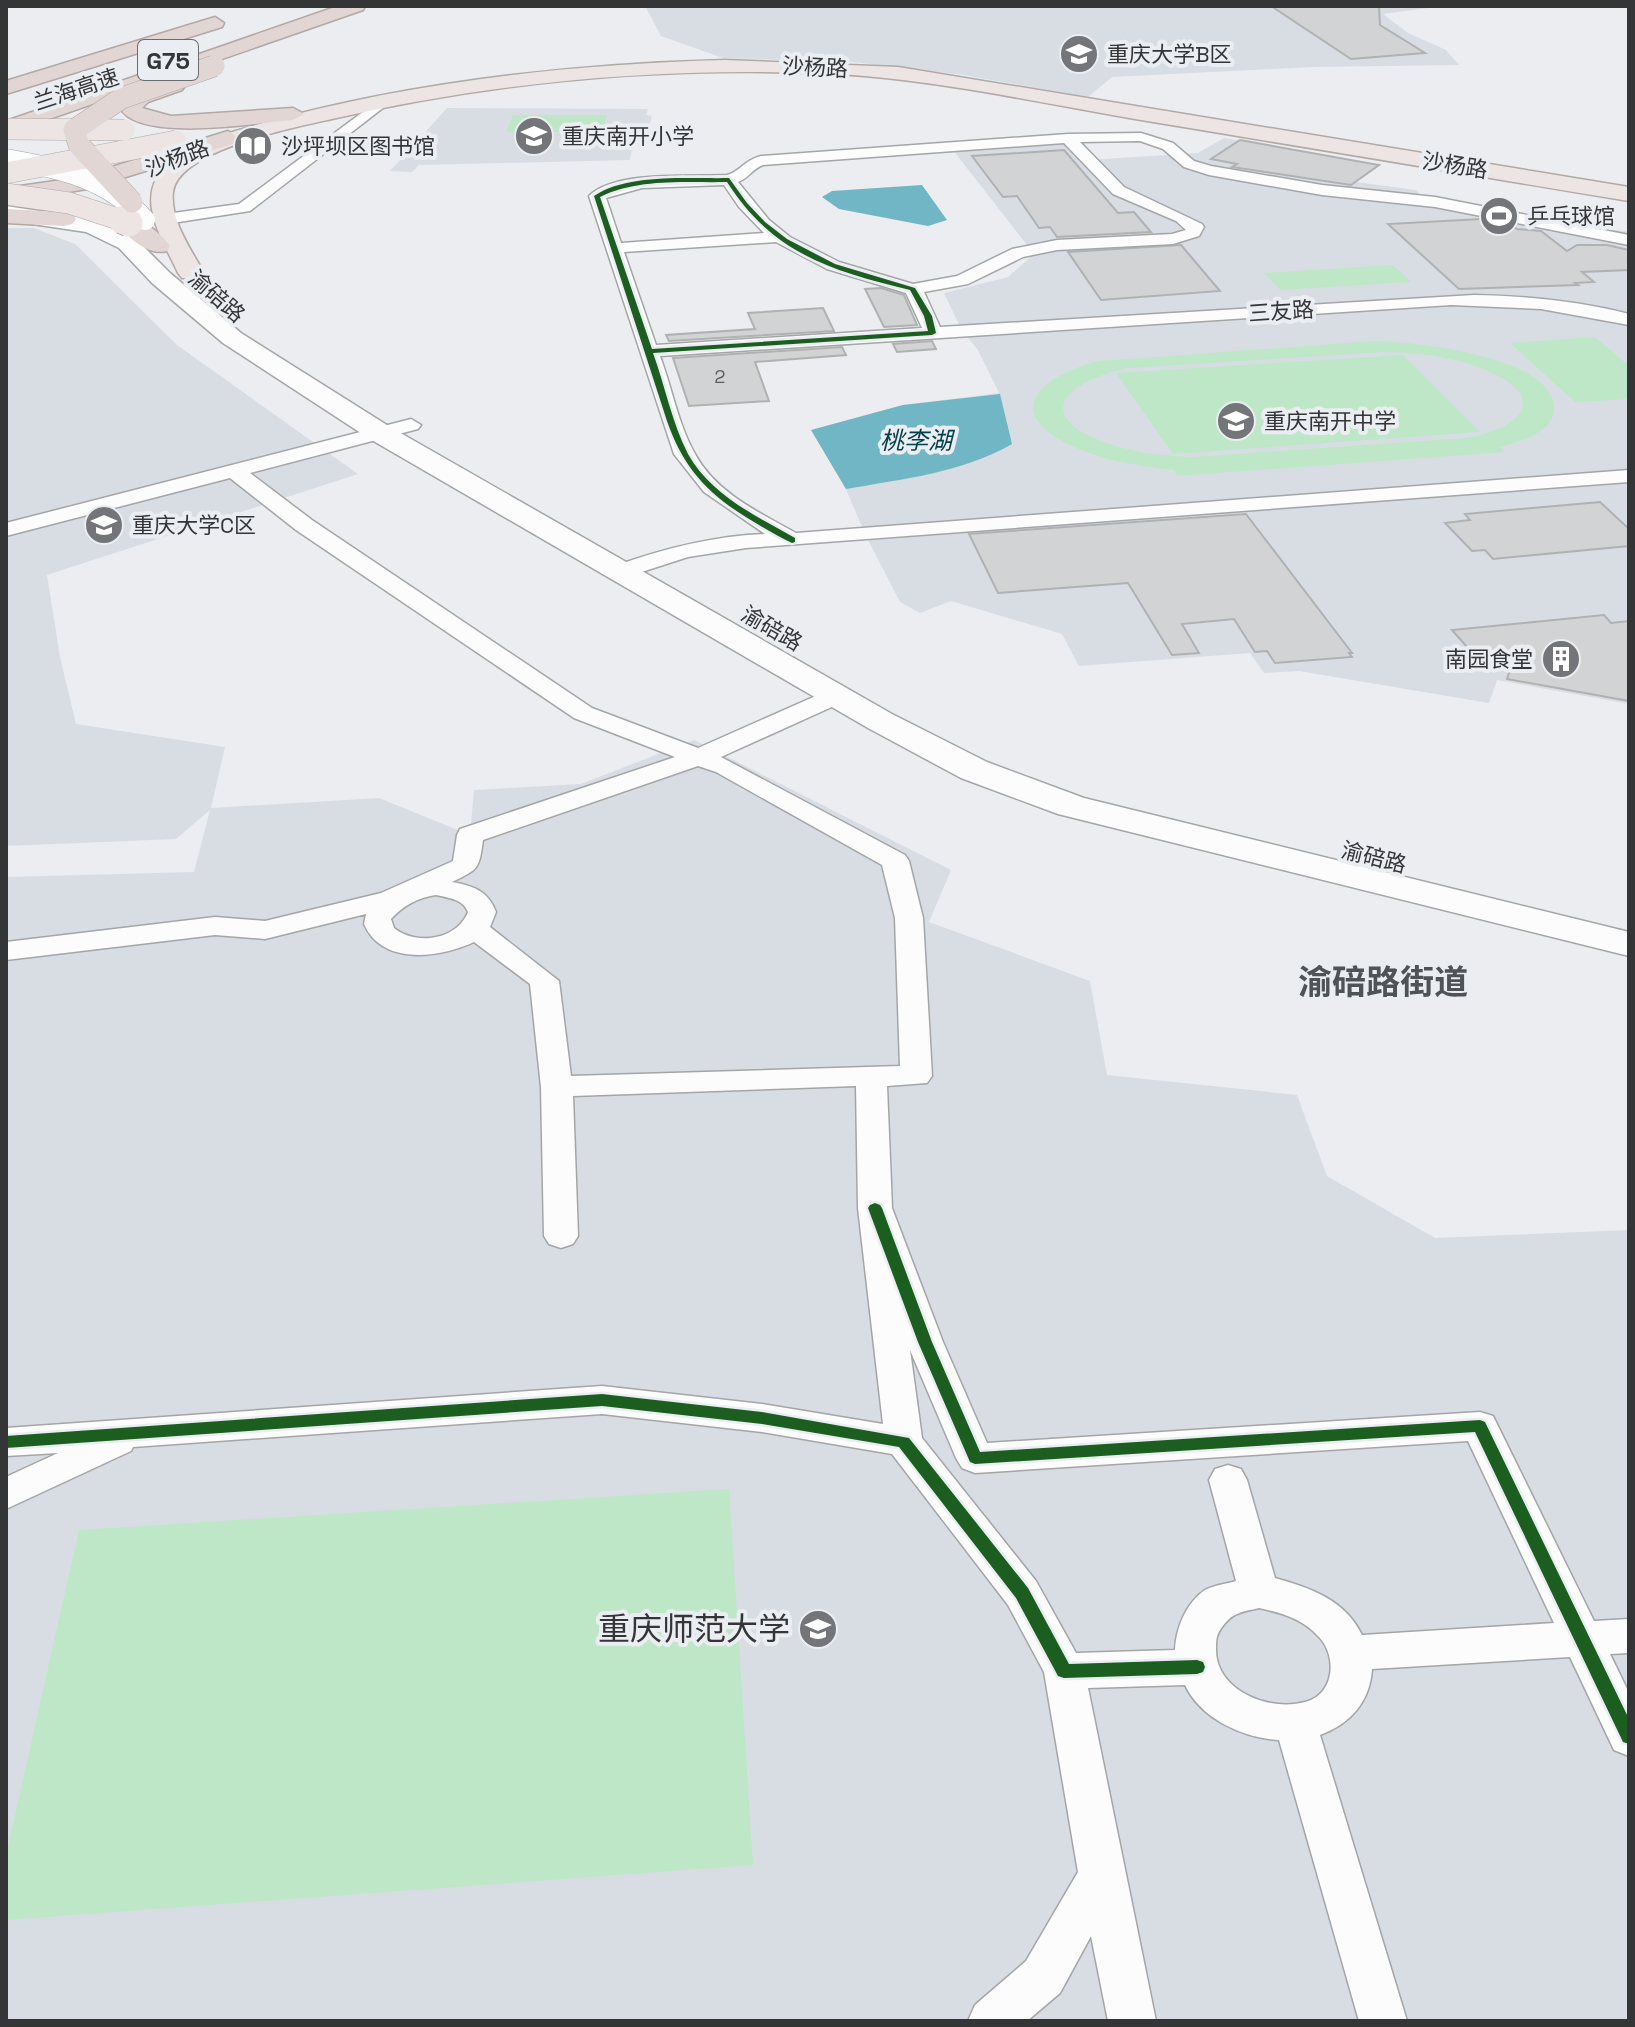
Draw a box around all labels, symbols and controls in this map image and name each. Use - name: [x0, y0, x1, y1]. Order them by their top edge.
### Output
- school or university icon: 重庆大学B区: [1058, 33, 1100, 75]
- road number: G75: [138, 40, 198, 80]
- place label: 重庆大学B区: [1107, 40, 1232, 68]
- street label: 沙杨路: [781, 51, 849, 83]
- street label: 兰海高速: [30, 62, 122, 116]
- school or university icon: 重庆南开小学: [513, 115, 555, 157]
- place label: 重庆南开小学: [562, 122, 694, 150]
- library icon: 沙坪坝区图书馆: [232, 125, 274, 167]
- place label: 沙坪坝区图书馆: [281, 132, 435, 160]
- street label: 沙杨路: [141, 133, 213, 183]
- street label: 沙杨路: [1420, 146, 1490, 184]
- sports icon: 乒乓球馆: [1478, 195, 1520, 237]
- place label: 乒乓球馆: [1527, 202, 1615, 230]
- street label: 渝碚路: [183, 264, 251, 328]
- street label: 三友路: [1247, 295, 1315, 327]
- house number: 2: [715, 365, 725, 388]
- school or university icon: 重庆南开中学: [1215, 400, 1257, 442]
- place label: 重庆南开中学: [1264, 407, 1396, 435]
- water label: 桃李湖: [880, 425, 956, 456]
- school or university icon: 重庆大学C区: [83, 504, 125, 546]
- place label: 重庆大学C区: [132, 511, 256, 539]
- street label: 渝碚路: [736, 599, 808, 657]
- building icon: 南园食堂: [1540, 638, 1582, 680]
- place label: 南园食堂: [1445, 645, 1533, 673]
- street label: 渝碚路: [1339, 835, 1409, 879]
- district label: 渝碚路街道: [1298, 961, 1468, 1004]
- school or university icon: 重庆师范大学: [797, 1608, 839, 1650]
- place label: 重庆师范大学: [598, 1609, 790, 1649]

